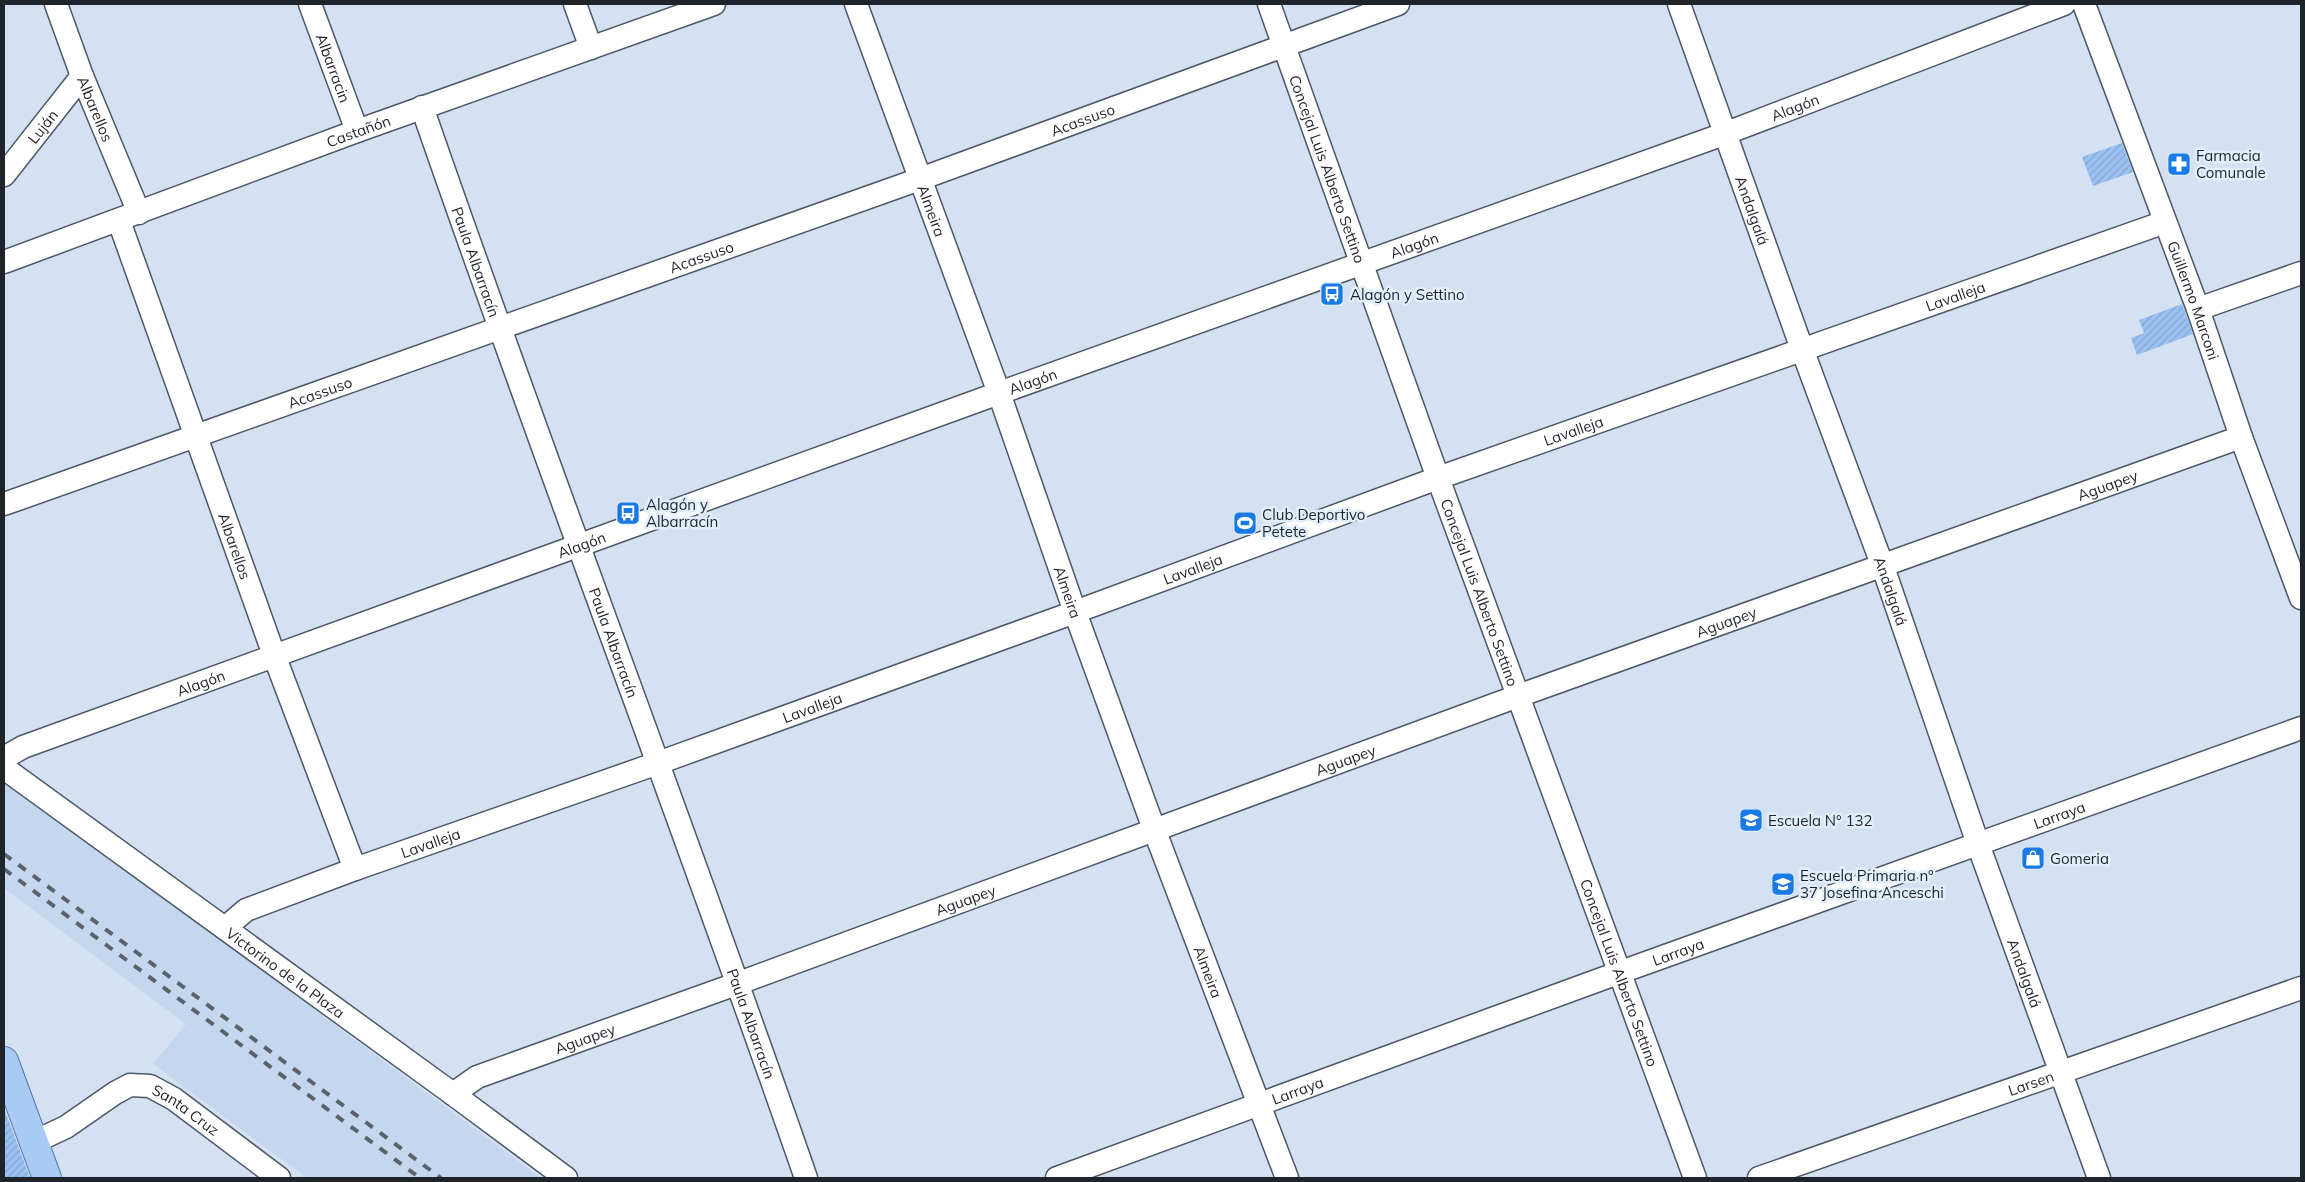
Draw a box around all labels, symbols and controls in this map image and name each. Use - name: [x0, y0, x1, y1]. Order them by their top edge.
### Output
- street label: Albarracin: [312, 31, 355, 105]
- street label: Concejal Luis Alberto Settino: [1286, 72, 1370, 265]
- street label: Albarellos: [74, 73, 118, 144]
- street label: Alagón: [1768, 89, 1822, 125]
- street label: Acassuso: [1048, 99, 1117, 140]
- street label: Luján: [23, 105, 62, 147]
- street label: Castañón: [324, 110, 393, 151]
- place label: Farmacia Comunale: [2196, 146, 2266, 182]
- pharmacy icon: Farmacia Comunale: [2166, 151, 2192, 177]
- street label: Andalgalá: [1731, 173, 1774, 247]
- street label: Almeira: [914, 182, 950, 239]
- street label: Paula Albarracín: [448, 204, 505, 320]
- street label: Alagón: [1387, 227, 1441, 262]
- street label: Acassuso: [667, 236, 736, 277]
- street label: Guillermo Marconi: [2164, 238, 2224, 362]
- street label: Lavalleja: [1923, 277, 1988, 315]
- bus stop icon: Alagón y Settino: [1319, 281, 1345, 307]
- place label: Alagón y Settino: [1350, 285, 1465, 304]
- street label: Alagón: [1006, 364, 1060, 398]
- street label: Acassuso: [285, 372, 354, 412]
- street label: Lavalleja: [1541, 411, 1606, 450]
- street label: Aguapey: [2075, 465, 2140, 504]
- place label: Alagón y Albarracín: [646, 495, 718, 531]
- street label: Concejal Luis Alberto Settino: [1437, 496, 1523, 689]
- bus stop icon: Alagón y Albarracín: [615, 500, 641, 526]
- place label: Club Deportivo Petete: [1262, 505, 1365, 541]
- street label: Albarellos: [214, 510, 256, 582]
- sports icon: Club Deportivo Petete: [1232, 510, 1258, 536]
- street label: Alagón: [555, 527, 608, 562]
- street label: Lavalleja: [1160, 549, 1225, 588]
- street label: Andalgalá: [1870, 553, 1912, 628]
- street label: Almeira: [1050, 563, 1086, 621]
- street label: Paula Albarracín: [585, 585, 643, 700]
- street label: Aguapey: [1693, 602, 1759, 641]
- street label: Alagón: [174, 665, 227, 700]
- street label: Lavalleja: [780, 688, 844, 727]
- street label: Aguapey: [1313, 740, 1378, 779]
- street label: Larraya: [2031, 797, 2088, 833]
- school or university icon: Escuela N° 132: [1738, 807, 1764, 833]
- place label: Escuela N° 132: [1768, 811, 1873, 830]
- street label: Lavalleja: [398, 823, 463, 862]
- shop icon: Gomeria: [2020, 845, 2046, 871]
- place label: Gomeria: [2050, 849, 2109, 868]
- place label: Escuela Primaria n° 37 Josefina Anceschi: [1800, 866, 1944, 902]
- school or university icon: Escuela Primaria n° 37 Josefina Anceschi: [1770, 871, 1796, 897]
- street label: Concejal Luis Alberto Settino: [1576, 876, 1663, 1069]
- street label: Aguapey: [933, 880, 998, 919]
- street label: Victorino de la Plaza: [222, 923, 349, 1022]
- street label: Larraya: [1649, 933, 1707, 970]
- street label: Andalgalá: [2004, 936, 2046, 1010]
- street label: Almeira: [1190, 943, 1227, 1000]
- street label: Paula Albarracín: [723, 966, 780, 1081]
- street label: Aguapey: [552, 1019, 618, 1058]
- street label: Larsen: [2005, 1066, 2056, 1099]
- street label: Larraya: [1269, 1072, 1326, 1108]
- street label: Santa Cruz: [149, 1080, 223, 1139]

